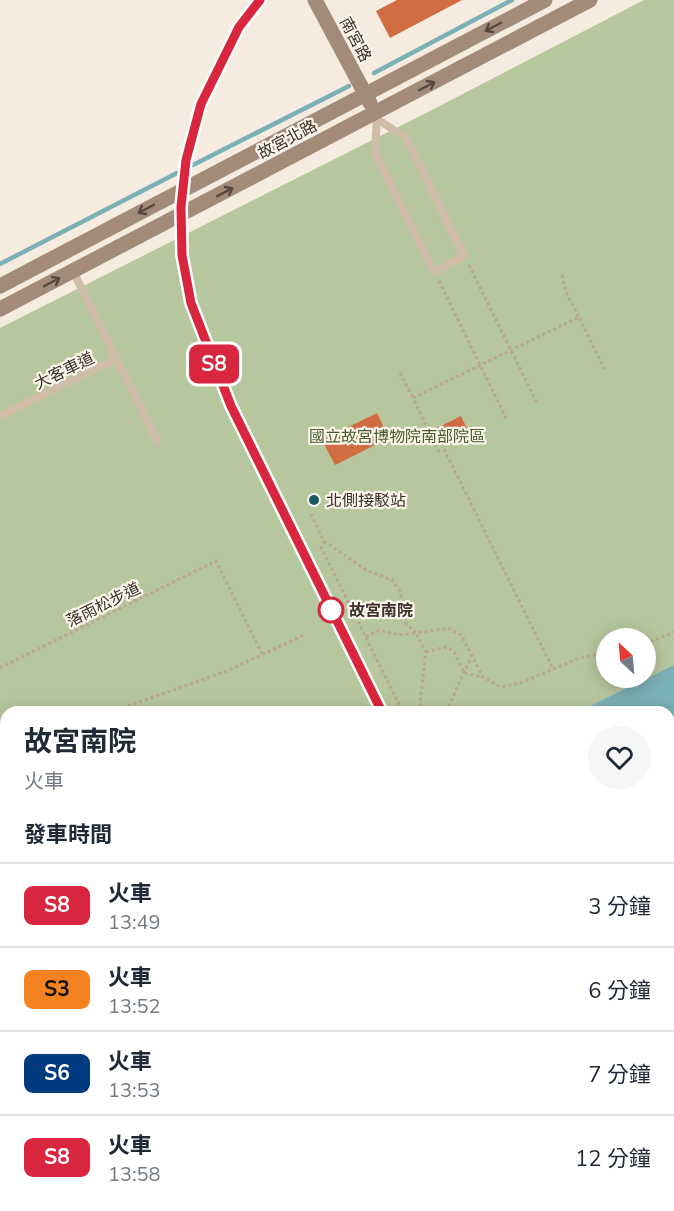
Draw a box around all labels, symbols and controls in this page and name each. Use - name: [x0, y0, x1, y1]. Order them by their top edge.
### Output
- street label: 南宮路: [334, 13, 376, 66]
- one-way arrow: [485, 22, 503, 33]
- one-way arrow: [417, 80, 435, 91]
- street label: 故宮北路: [254, 115, 321, 165]
- one-way arrow: [215, 186, 233, 197]
- one-way arrow: [138, 203, 155, 215]
- one-way arrow: [42, 276, 60, 287]
- line badge: S8: [187, 344, 241, 384]
- street label: 大客車道: [31, 347, 98, 395]
- text: S8: [201, 350, 227, 378]
- park label: 國立故宮博物院南部院區: [309, 426, 485, 448]
- place label: 北側接駁站: [326, 490, 406, 512]
- marker: 北側接駁站: [307, 493, 321, 507]
- street label: 落雨松步道: [63, 577, 144, 632]
- marker: 故宮南院: [318, 597, 344, 623]
- place label: 故宮南院: [349, 600, 413, 622]
- north arrow: [596, 628, 656, 688]
- map controls: [596, 628, 656, 688]
- text: 故宮南院: [24, 723, 136, 761]
- button: heart: [588, 726, 651, 789]
- text: 火車: [24, 768, 64, 795]
- text: 發車時間: [24, 820, 112, 850]
- text: 火車: [108, 879, 152, 909]
- text: S8: [44, 891, 70, 919]
- text: 3 分鐘: [588, 892, 651, 922]
- text: 13:49: [108, 909, 161, 936]
- text: 火車: [108, 963, 152, 993]
- text: S3: [44, 975, 70, 1003]
- text: 6 分鐘: [588, 976, 651, 1006]
- text: 13:52: [108, 993, 161, 1020]
- text: 火車: [108, 1047, 152, 1077]
- text: S6: [44, 1059, 70, 1087]
- text: 7 分鐘: [588, 1060, 651, 1090]
- text: 13:53: [108, 1077, 161, 1104]
- text: 火車: [108, 1131, 152, 1161]
- text: S8: [44, 1143, 70, 1171]
- text: 12 分鐘: [575, 1144, 651, 1174]
- text: 13:58: [108, 1161, 161, 1188]

